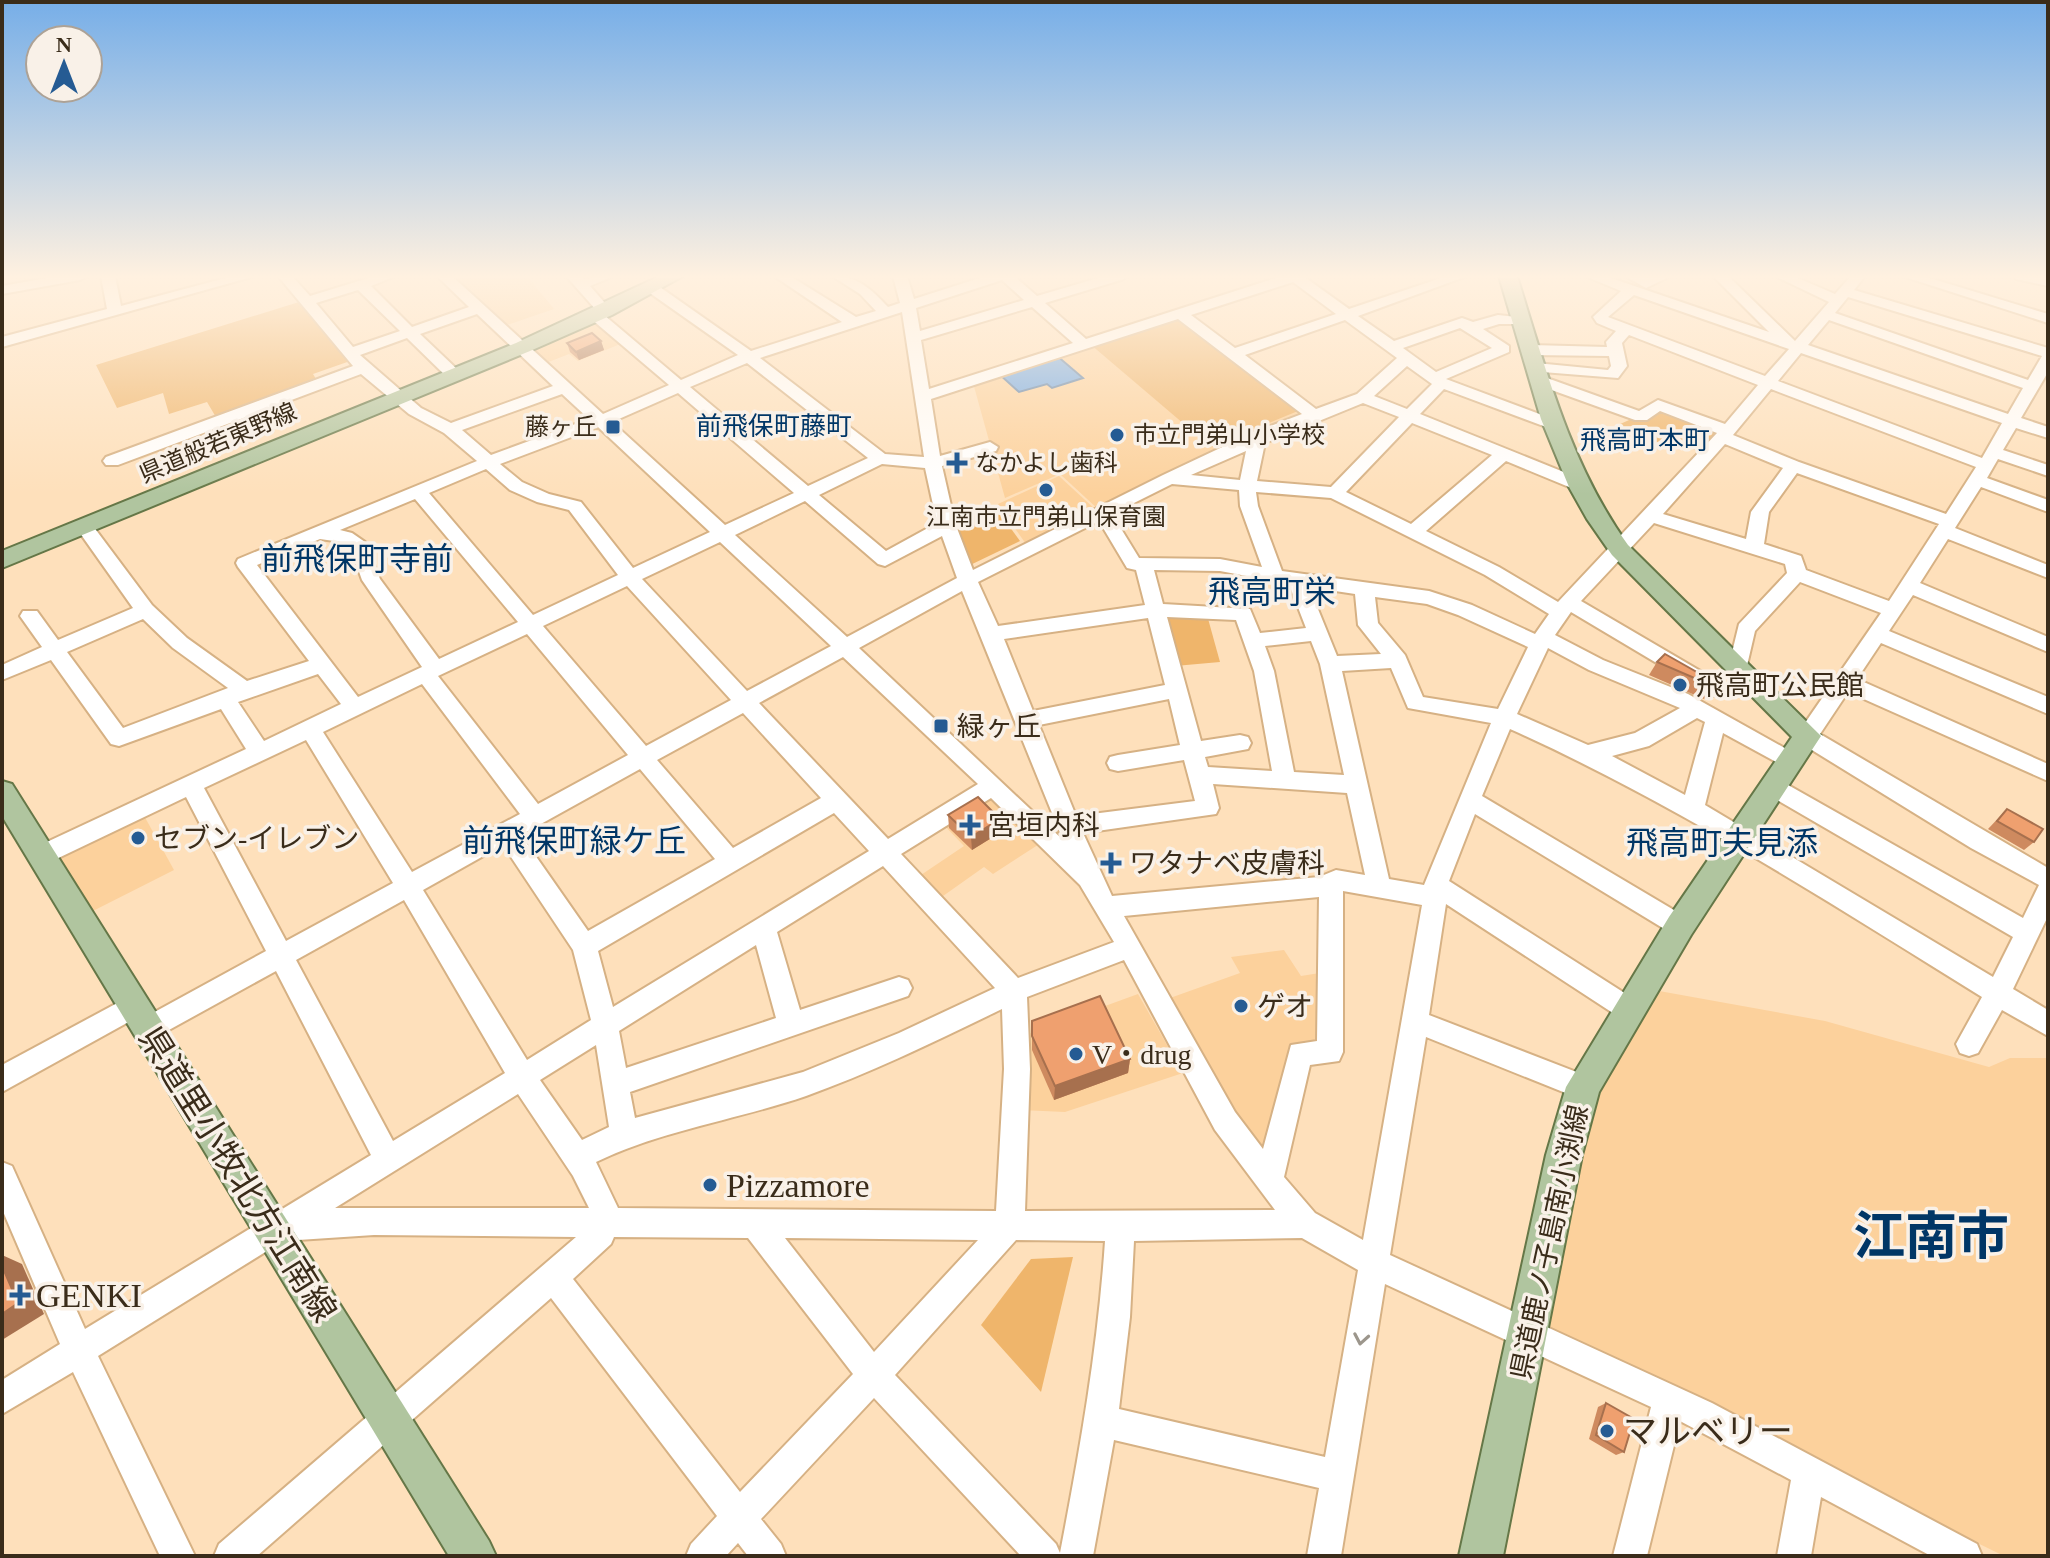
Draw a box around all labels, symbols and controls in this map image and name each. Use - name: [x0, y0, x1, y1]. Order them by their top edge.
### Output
- north arrow: [24, 24, 104, 104]
- text: N: [56, 32, 72, 57]
- street label: 県道般若東野線: [136, 398, 300, 488]
- district label: 前飛保町藤町: [696, 412, 852, 441]
- place label: 藤ヶ丘: [525, 414, 597, 440]
- marker: 藤ヶ丘: [604, 418, 622, 436]
- place label: 市立門弟山小学校: [1133, 422, 1325, 448]
- marker: 市立門弟山小学校: [1108, 426, 1126, 444]
- district label: 飛高町本町: [1580, 426, 1710, 455]
- place label: なかよし歯科: [975, 450, 1118, 476]
- marker: なかよし歯科: [946, 452, 968, 474]
- marker: 江南市立門弟山保育園: [1037, 481, 1055, 499]
- place label: 江南市立門弟山保育園: [926, 504, 1166, 530]
- district label: 前飛保町寺前: [261, 541, 453, 577]
- district label: 飛高町栄: [1208, 574, 1336, 610]
- place label: 飛高町公民館: [1696, 670, 1864, 701]
- marker: 飛高町公民館: [1671, 676, 1689, 694]
- place label: 緑ヶ丘: [957, 711, 1041, 742]
- marker: 緑ヶ丘: [932, 717, 950, 735]
- place label: 宮垣内科: [988, 810, 1100, 841]
- marker: 宮垣内科: [959, 814, 981, 836]
- place label: セブン-イレブン: [154, 823, 359, 854]
- district label: 前飛保町緑ケ丘: [462, 823, 686, 859]
- district label: 飛高町夫見添: [1626, 825, 1818, 861]
- marker: セブン-イレブン: [129, 829, 147, 847]
- place label: ワタナベ皮膚科: [1129, 848, 1325, 879]
- marker: ワタナベ皮膚科: [1100, 852, 1122, 874]
- place label: ゲオ: [1257, 991, 1313, 1022]
- marker: ゲオ: [1232, 997, 1250, 1015]
- street label: 県道里小牧北方江南線: [132, 1020, 343, 1328]
- place label: V・drug: [1092, 1039, 1192, 1070]
- marker: V・drug: [1067, 1045, 1085, 1063]
- street label: 県道鹿ノ子島南小渕線: [1505, 1102, 1594, 1382]
- place label: Pizzamore: [726, 1167, 870, 1204]
- marker: Pizzamore: [701, 1176, 719, 1194]
- district label: 江南市: [1853, 1208, 2009, 1265]
- place label: GENKI: [36, 1277, 142, 1314]
- marker: GENKI: [11, 1286, 29, 1304]
- one-way arrow: [1353, 1333, 1370, 1346]
- place label: マルベリー: [1623, 1413, 1793, 1450]
- marker: マルベリー: [1598, 1422, 1616, 1440]

